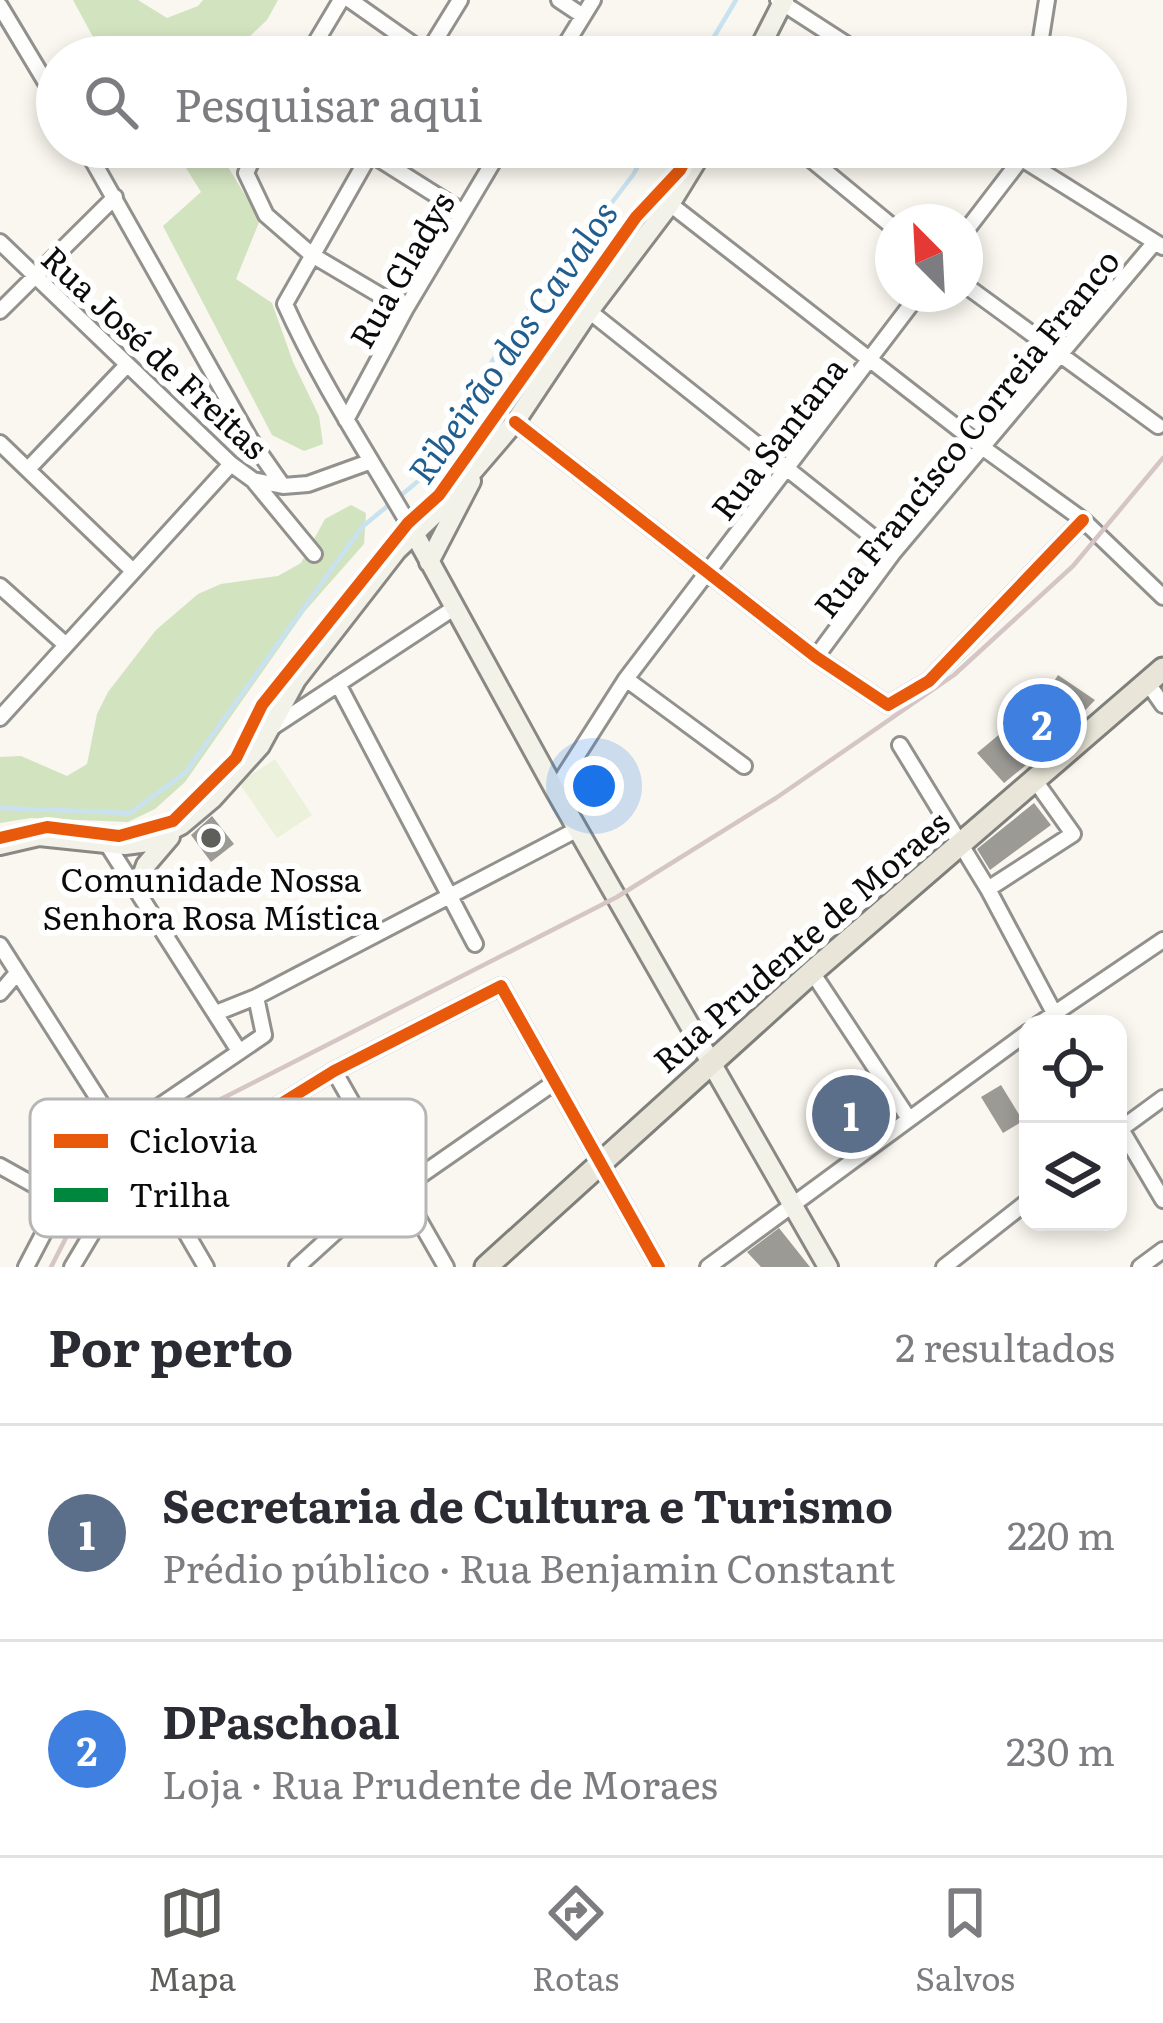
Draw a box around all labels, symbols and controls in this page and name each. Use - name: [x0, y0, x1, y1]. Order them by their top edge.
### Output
- search box: [36, 36, 1127, 168]
- icon: search: [78, 69, 144, 135]
- text: Pesquisar aqui: [174, 69, 483, 136]
- street label: Rua Gladys: [335, 182, 465, 356]
- water label: Ribeirão dos Cavalos: [393, 189, 629, 493]
- north arrow: [875, 204, 983, 312]
- street label: Rua José de Freitas: [32, 233, 280, 469]
- street label: Rua Francisco Correia Franco: [801, 237, 1129, 627]
- street label: Rua Santana: [697, 345, 857, 529]
- pin: 2: [1003, 678, 1081, 768]
- your location: [564, 756, 624, 816]
- street label: Rua Prudente de Moraes: [641, 797, 959, 1083]
- marker: Comunidade Nossa Senhora Rosa Mística: [198, 825, 224, 851]
- place label: Comunidade Nossa Senhora Rosa Mística: [42, 853, 380, 940]
- map controls: [1019, 1015, 1127, 1231]
- button: locate: [1019, 1015, 1127, 1123]
- pin: 1: [812, 1069, 890, 1159]
- legend: [30, 1099, 426, 1237]
- text: Ciclovia: [129, 1114, 257, 1163]
- button: layers: [1019, 1123, 1127, 1231]
- text: Trilha: [129, 1168, 230, 1217]
- text: Por perto: [48, 1307, 293, 1383]
- text: 2 resultados: [895, 1316, 1115, 1374]
- text: Secretaria de Cultura e Turismo: [162, 1470, 893, 1537]
- text: 1: [79, 1504, 95, 1562]
- text: 220 m: [1007, 1504, 1115, 1562]
- text: Prédio público · Rua Benjamin Constant: [162, 1537, 895, 1595]
- text: DPaschoal: [162, 1686, 400, 1753]
- text: 2: [77, 1720, 97, 1778]
- text: 230 m: [1006, 1720, 1115, 1778]
- text: Loja · Rua Prudente de Moraes: [162, 1753, 718, 1811]
- tab: Mapa: [148, 1880, 236, 2001]
- tab: Rotas: [532, 1880, 619, 2001]
- tab: Salvos: [915, 1880, 1015, 2001]

